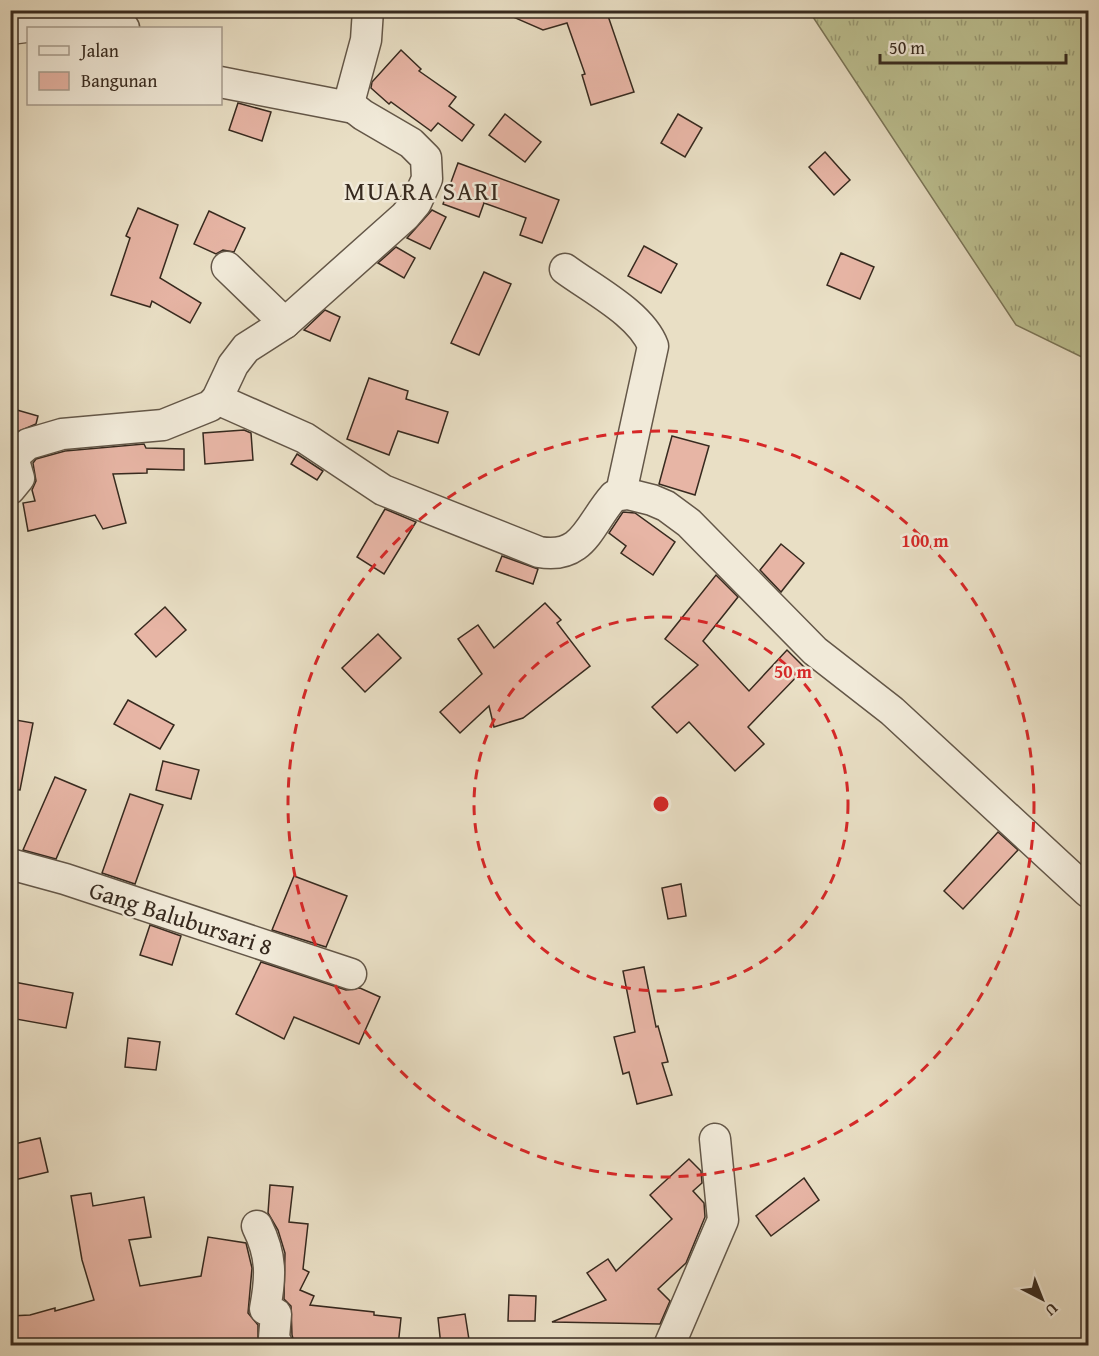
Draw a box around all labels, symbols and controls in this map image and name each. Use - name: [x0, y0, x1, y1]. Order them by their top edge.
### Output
- legend: [27, 27, 222, 105]
- scale bar: [880, 27, 1066, 65]
- text: 50 m: [889, 34, 925, 61]
- text: Jalan: [79, 37, 119, 64]
- text: Bangunan: [81, 67, 157, 94]
- district label: MUARA SARI: [344, 171, 500, 210]
- text: 100 m: [901, 527, 949, 554]
- text: 50 m: [774, 658, 813, 685]
- centre of rings: [651, 794, 671, 814]
- street label: Gang Balubursari 8: [85, 872, 277, 964]
- north arrow: [1012, 1269, 1072, 1329]
- text: U: [1040, 1298, 1064, 1323]

